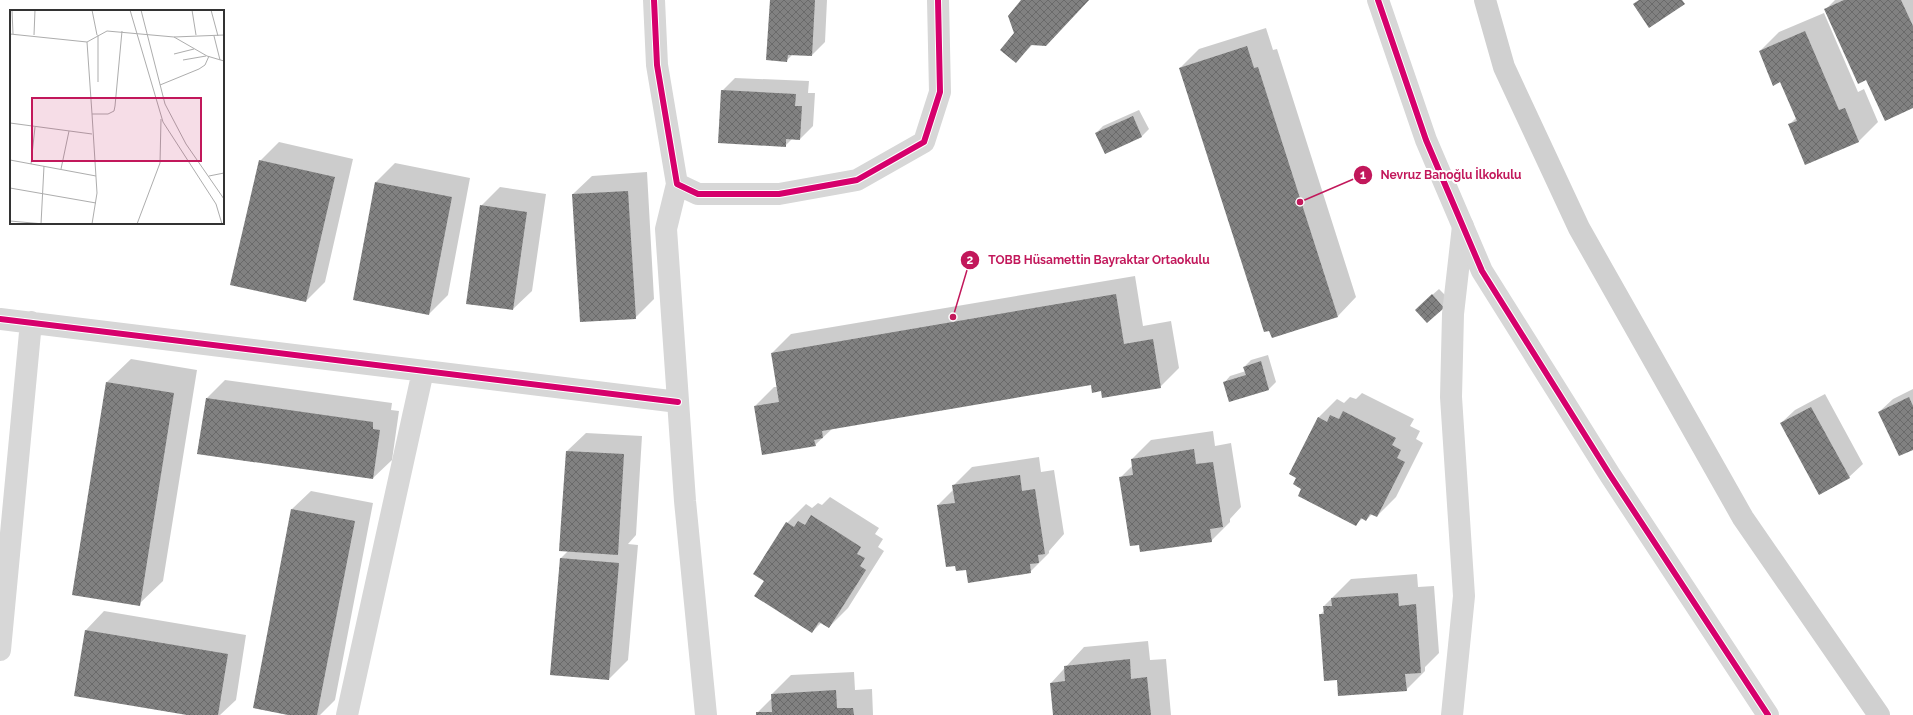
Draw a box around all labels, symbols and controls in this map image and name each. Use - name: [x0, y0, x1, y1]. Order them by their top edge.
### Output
- inset map: [10, 10, 224, 224]
- callout: Nevruz Banoğlu İlkokulu: [1353, 163, 1530, 187]
- text: Nevruz Banoğlu İlkokulu: [1380, 167, 1522, 182]
- text: 1: [1360, 168, 1366, 182]
- callout: TOBB Hüsamettin Bayraktar Ortaokulu: [960, 248, 1217, 272]
- text: 2: [967, 253, 974, 267]
- text: TOBB Hüsamettin Bayraktar Ortaokulu: [988, 253, 1210, 267]

